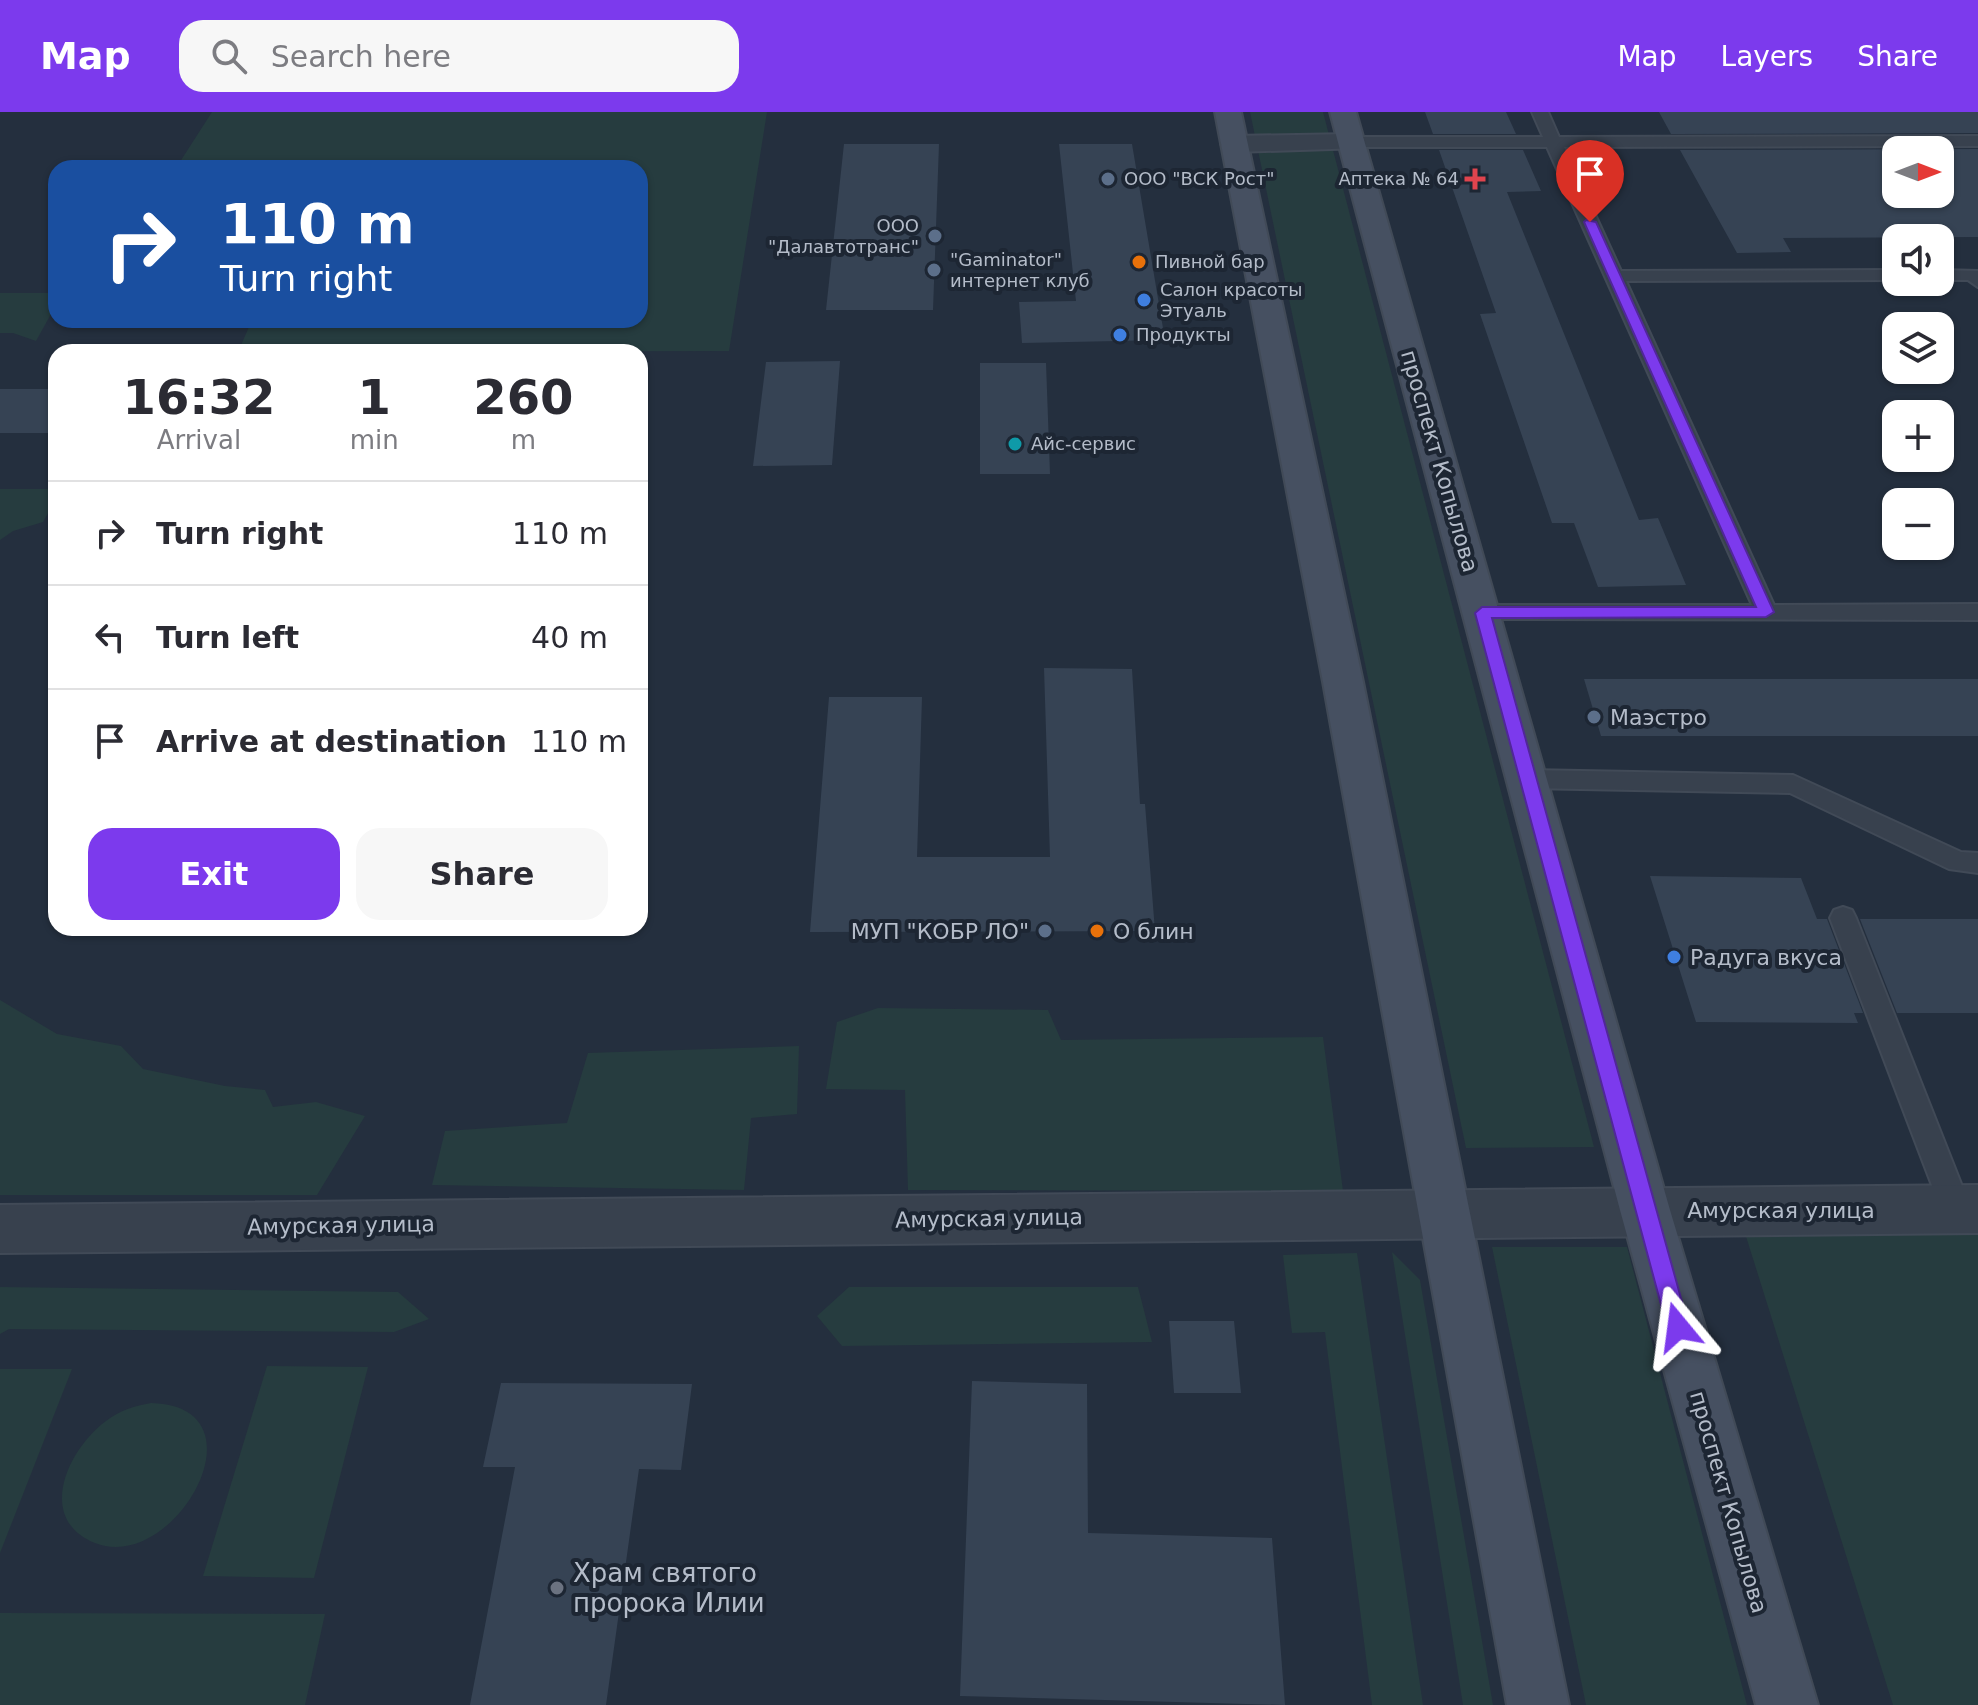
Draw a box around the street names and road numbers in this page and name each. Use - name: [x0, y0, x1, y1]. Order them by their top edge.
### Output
- street label: проспект Копылова: [1396, 347, 1483, 575]
- street label: Амурская улица: [1687, 1198, 1875, 1223]
- street label: Амурская улица: [895, 1204, 1083, 1233]
- street label: Амурская улица: [247, 1211, 435, 1240]
- street label: проспект Копылова: [1685, 1388, 1772, 1616]

